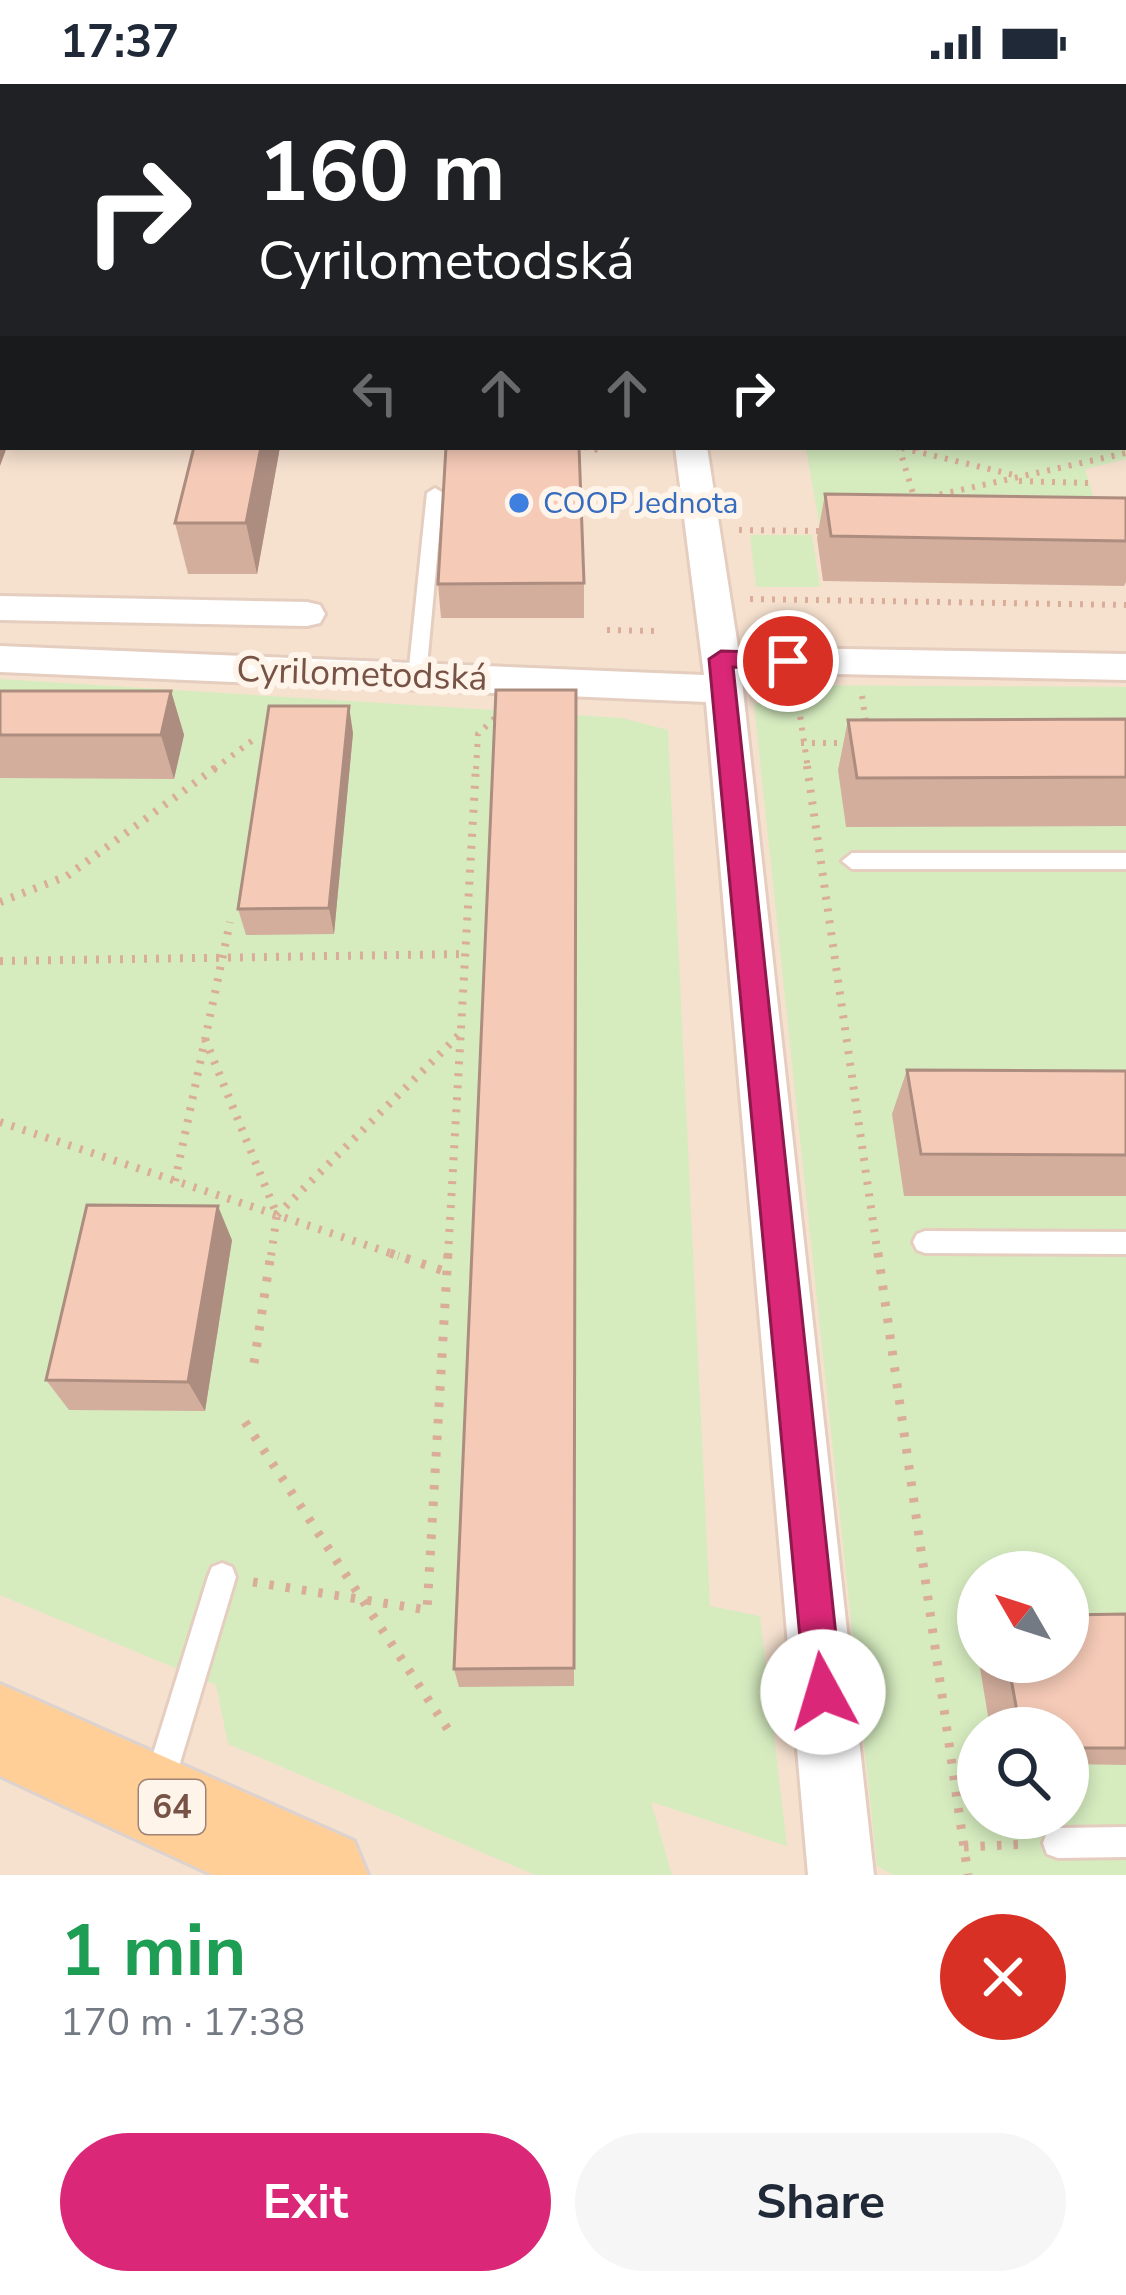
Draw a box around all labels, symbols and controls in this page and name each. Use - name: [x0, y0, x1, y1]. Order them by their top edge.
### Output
- text: 17:37: [60, 12, 179, 73]
- text: 160 m: [258, 115, 506, 230]
- icon: right: [60, 132, 216, 288]
- text: Cyrilometodská: [258, 224, 635, 298]
- icon: left: [342, 360, 408, 426]
- icon: ahead: [468, 360, 534, 426]
- icon: ahead: [594, 360, 660, 426]
- icon: right: [720, 360, 786, 426]
- place label: COOP Jednota: [543, 483, 738, 524]
- marker: COOP Jednota: [506, 490, 532, 516]
- pin: [737, 610, 839, 712]
- icon: arrive: [755, 628, 821, 694]
- street label: Cyrilometodská: [236, 645, 488, 703]
- north arrow: [957, 1551, 1089, 1683]
- map controls: [957, 1551, 1089, 1839]
- position arrow: [760, 1629, 886, 1755]
- button: search: [957, 1707, 1089, 1839]
- road number: 64: [139, 1780, 205, 1834]
- text: 1 min: [60, 1902, 246, 2000]
- button: close: [940, 1914, 1066, 2040]
- text: 170 m · 17:38: [60, 1996, 305, 2049]
- button: Exit: [60, 2133, 551, 2271]
- button: Share: [575, 2133, 1066, 2271]

